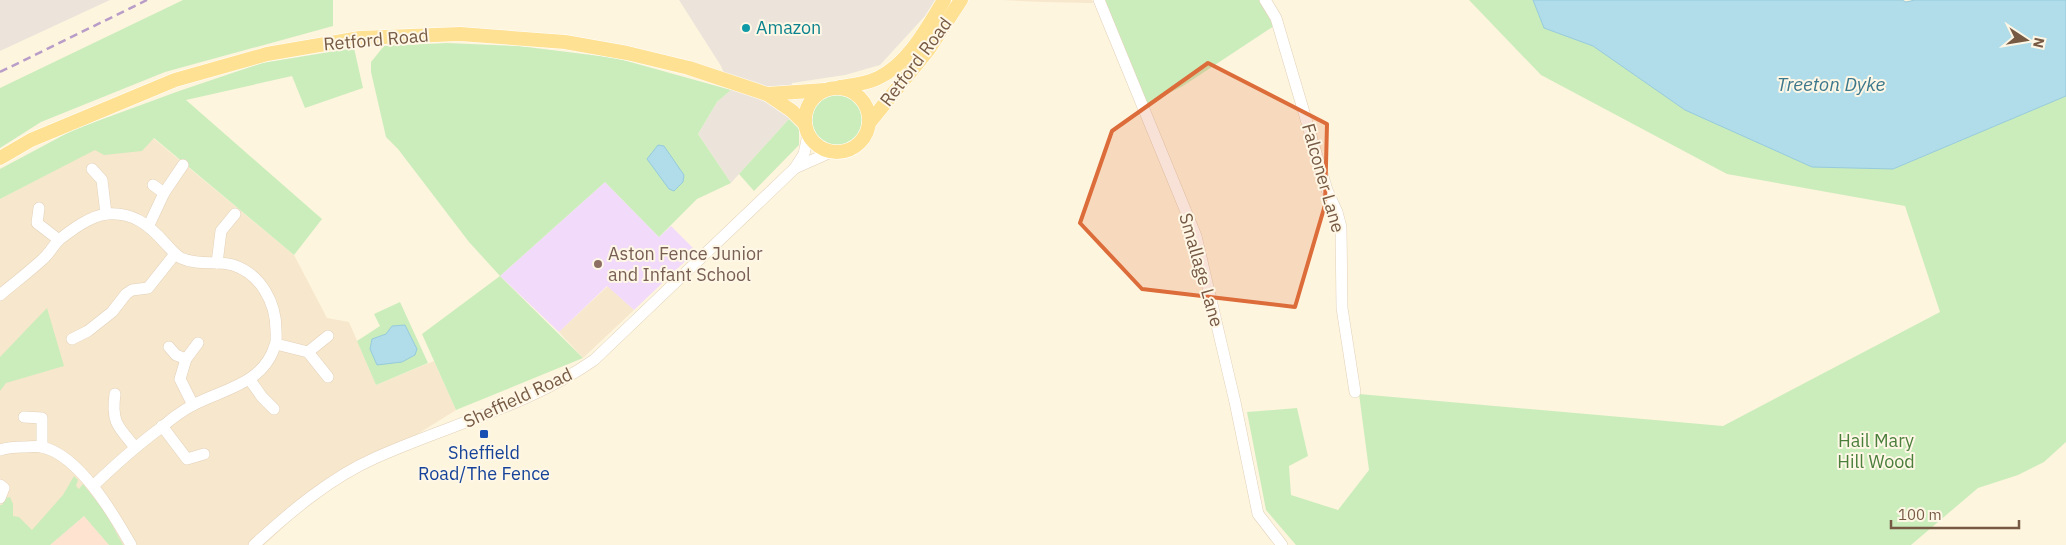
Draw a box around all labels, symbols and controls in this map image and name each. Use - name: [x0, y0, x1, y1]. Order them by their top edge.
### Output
- street label: Retford Road: [875, 13, 957, 111]
- north arrow: [2001, 15, 2051, 65]
- place label: Amazon: [756, 16, 821, 39]
- marker: Amazon: [740, 22, 752, 34]
- street label: Retford Road: [322, 23, 430, 56]
- text: N: [2029, 36, 2049, 50]
- water label: Treeton Dyke: [1777, 72, 1885, 96]
- street label: Falconer Lane: [1297, 121, 1350, 235]
- street label: Smallage Lane: [1174, 210, 1229, 330]
- place label: Aston Fence Junior and Infant School: [608, 242, 763, 286]
- marker: Aston Fence Junior and Infant School: [592, 258, 604, 270]
- street label: Sheffield Road: [460, 362, 576, 433]
- marker: Sheffield Road/The Fence: [478, 428, 490, 440]
- park label: Hail Mary Hill Wood: [1837, 429, 1915, 473]
- place label: Sheffield Road/The Fence: [418, 441, 550, 485]
- scale bar: [1891, 498, 2018, 530]
- text: 100 m: [1898, 505, 1942, 524]

